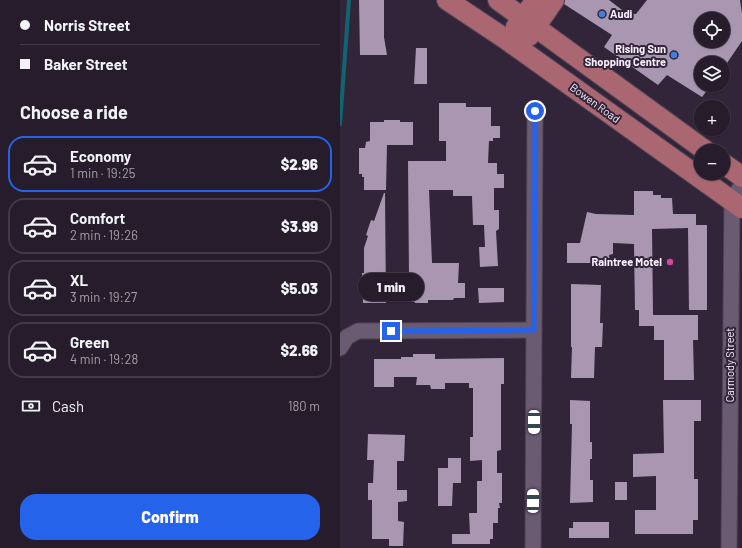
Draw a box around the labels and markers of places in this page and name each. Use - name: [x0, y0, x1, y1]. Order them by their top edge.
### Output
- place label: Audi: [610, 7, 633, 20]
- marker: Audi: [597, 9, 607, 19]
- place label: Rising Sun Shopping Centre: [585, 42, 666, 68]
- marker: Rising Sun Shopping Centre: [669, 50, 679, 60]
- place label: Raintree Motel: [592, 255, 662, 268]
- marker: Raintree Motel: [665, 257, 675, 267]

